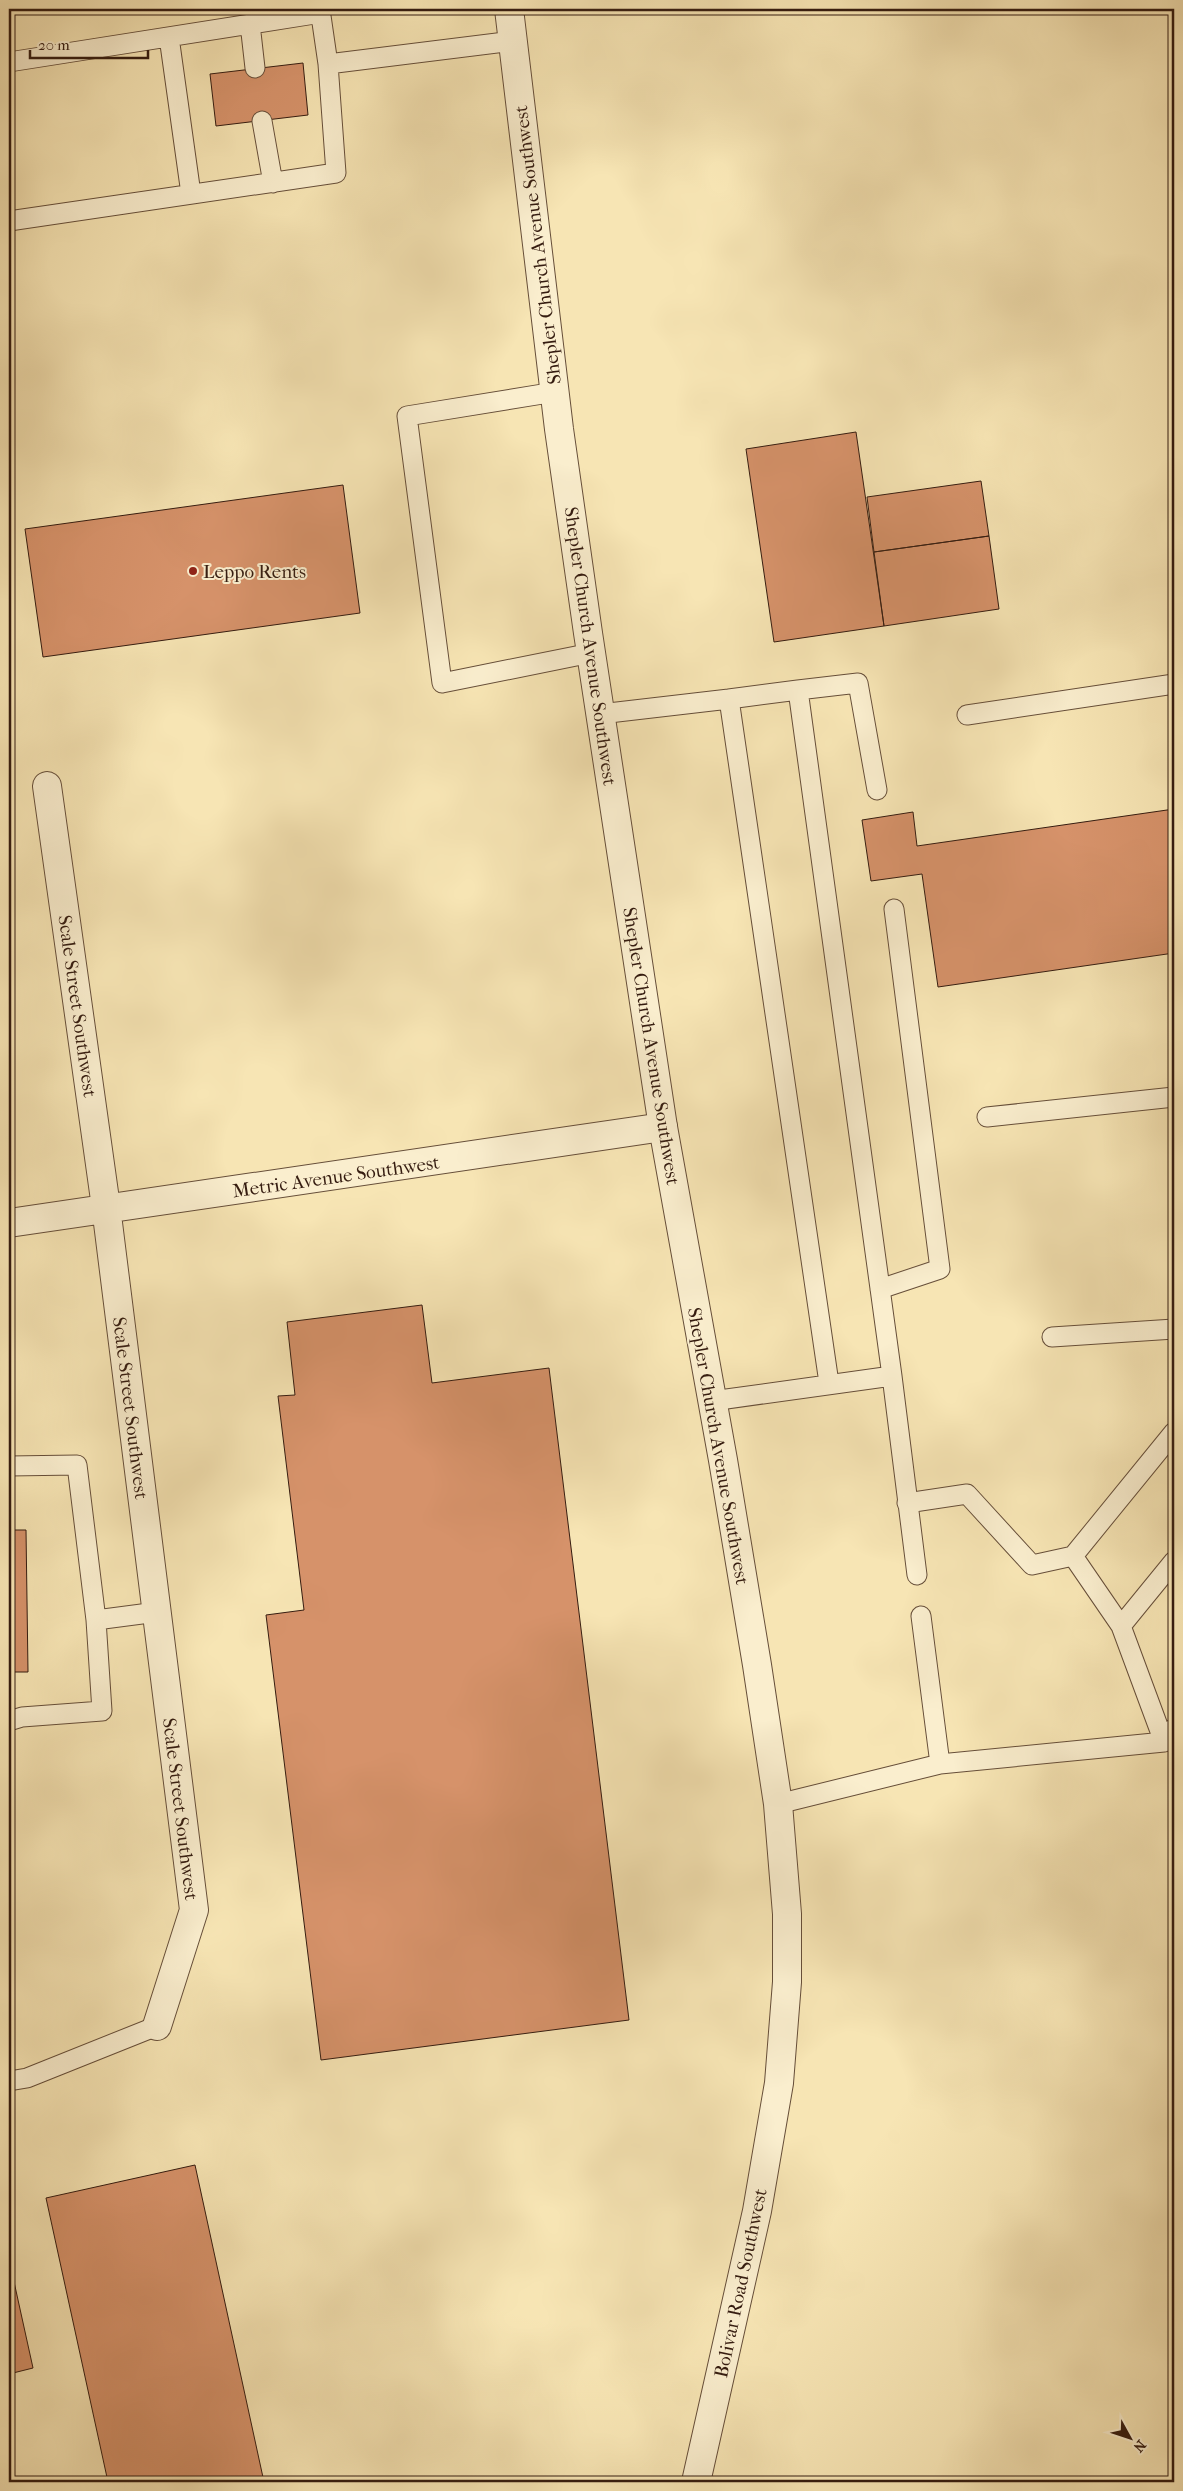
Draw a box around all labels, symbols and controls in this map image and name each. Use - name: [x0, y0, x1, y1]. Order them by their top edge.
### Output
- scale bar: [30, 28, 148, 60]
- text: 20 m: [38, 36, 70, 54]
- street label: Shepler Church Avenue Southwest: [510, 104, 566, 386]
- street label: Shepler Church Avenue Southwest: [560, 505, 620, 787]
- place label: Leppo Rents: [203, 561, 306, 583]
- marker: Leppo Rents: [187, 565, 199, 577]
- street label: Shepler Church Avenue Southwest: [618, 906, 684, 1187]
- street label: Scale Street Southwest: [53, 914, 101, 1099]
- street label: Metric Avenue Southwest: [231, 1152, 441, 1202]
- street label: Shepler Church Avenue Southwest: [683, 1306, 753, 1587]
- street label: Scale Street Southwest: [108, 1316, 152, 1501]
- street label: Scale Street Southwest: [158, 1717, 202, 1902]
- street label: Bolivar Road Southwest: [710, 2186, 772, 2380]
- north arrow: [1106, 2414, 1156, 2464]
- text: N: [1129, 2437, 1150, 2456]

